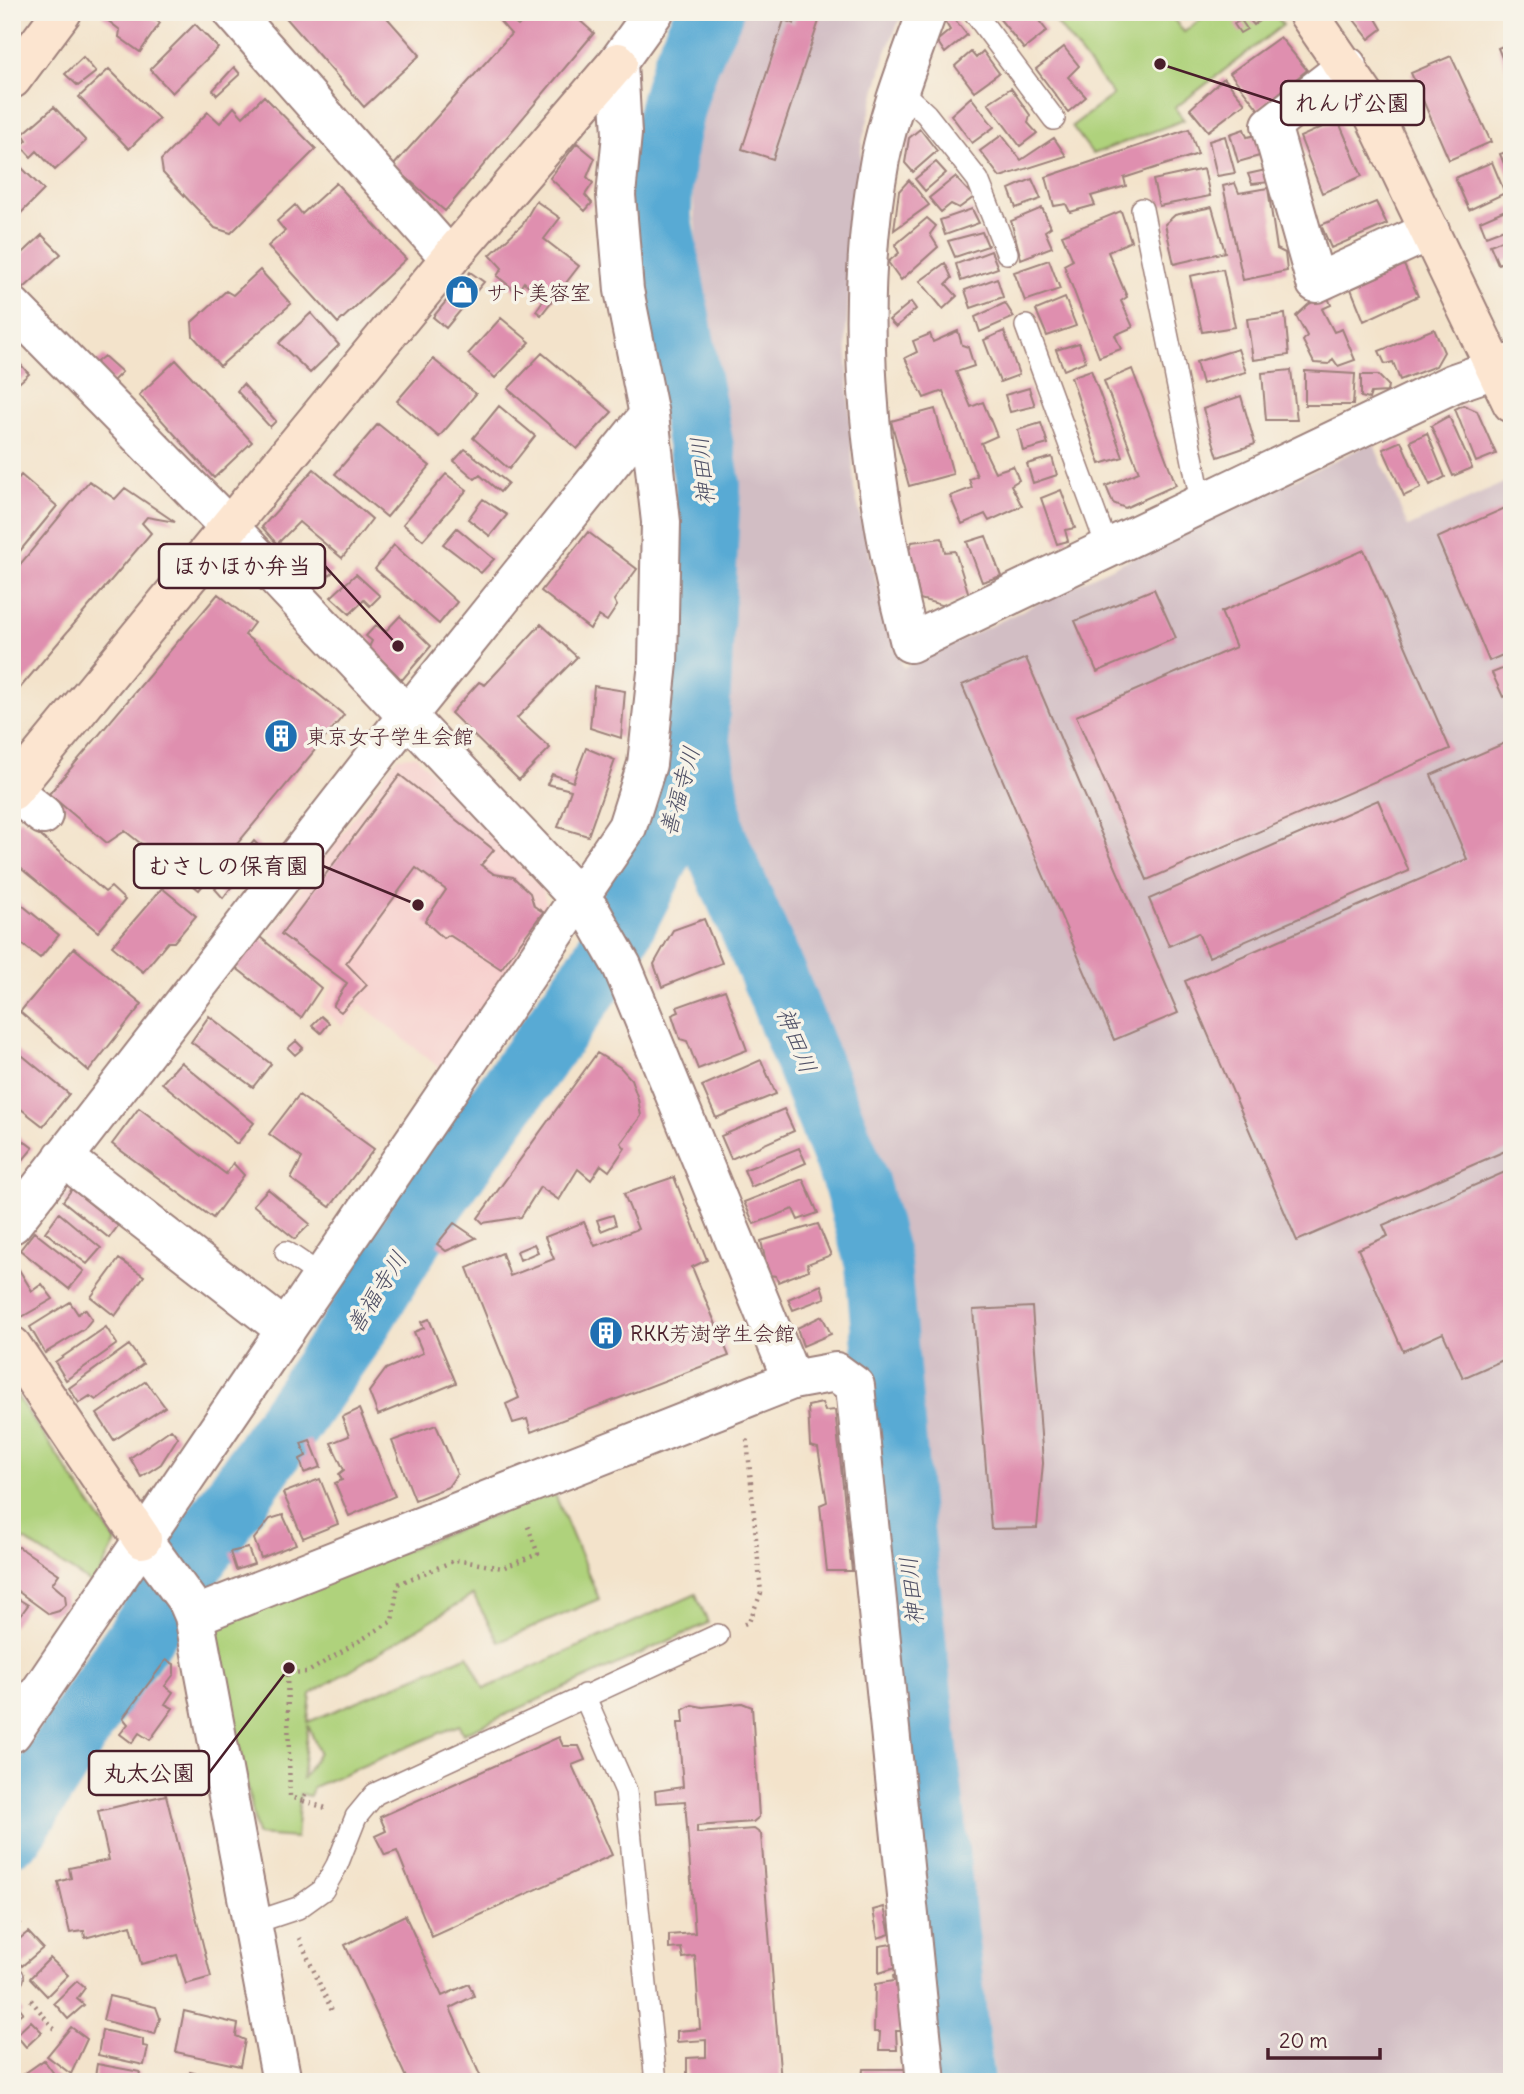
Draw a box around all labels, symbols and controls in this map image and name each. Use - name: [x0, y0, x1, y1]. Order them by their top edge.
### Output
- callout: れんげ公園: [1281, 81, 1424, 125]
- text: れんげ公園: [1295, 88, 1410, 117]
- shop icon: サト美容室: [443, 273, 481, 311]
- place label: サト美容室: [486, 279, 591, 306]
- water label: 神田川: [684, 435, 720, 507]
- callout: ほかほか弁当: [159, 544, 325, 588]
- text: ほかほか弁当: [173, 551, 311, 580]
- building icon: 東京女子学生会館: [262, 717, 300, 755]
- place label: 東京女子学生会館: [306, 723, 474, 750]
- water label: 善福寺川: [652, 743, 706, 839]
- callout: むさしの保育園: [134, 844, 323, 888]
- text: むさしの保育園: [148, 851, 309, 880]
- water label: 神田川: [771, 1003, 823, 1077]
- water label: 善福寺川: [339, 1245, 413, 1339]
- building icon: RKK芳澍学生会館: [587, 1314, 625, 1352]
- place label: RKK芳澍学生会館: [630, 1320, 795, 1347]
- water label: 神田川: [893, 1555, 929, 1627]
- callout: 丸太公園: [89, 1751, 209, 1795]
- text: 丸太公園: [103, 1758, 195, 1787]
- scale bar: [1268, 2017, 1380, 2061]
- text: 20 m: [1279, 2027, 1328, 2054]

